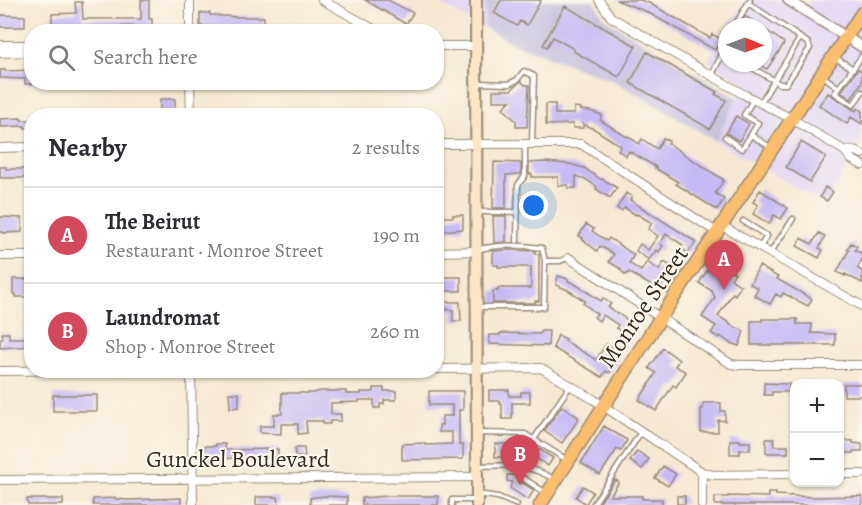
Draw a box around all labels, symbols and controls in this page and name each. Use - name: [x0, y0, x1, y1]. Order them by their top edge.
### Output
- north arrow: [718, 18, 772, 72]
- search box: [24, 24, 444, 90]
- icon: search: [45, 41, 78, 74]
- text: Search here: [93, 42, 198, 72]
- text: Nearby: [48, 130, 127, 165]
- text: 2 results: [352, 134, 420, 161]
- your location: [519, 191, 548, 220]
- text: The Beirut: [105, 207, 200, 237]
- text: A: [61, 222, 74, 249]
- text: 190 m: [373, 222, 420, 249]
- text: Restaurant · Monroe Street: [105, 237, 324, 264]
- street label: Monroe Street: [590, 240, 696, 374]
- pin: A: [704, 240, 744, 290]
- text: Laundromat: [105, 303, 220, 333]
- text: B: [61, 318, 74, 345]
- text: 260 m: [370, 318, 420, 345]
- text: Shop · Monroe Street: [105, 333, 275, 360]
- map controls: [790, 379, 844, 487]
- button: +: [790, 379, 844, 433]
- button: −: [790, 433, 844, 487]
- pin: B: [500, 436, 540, 485]
- street label: Gunckel Boulevard: [146, 443, 330, 475]

